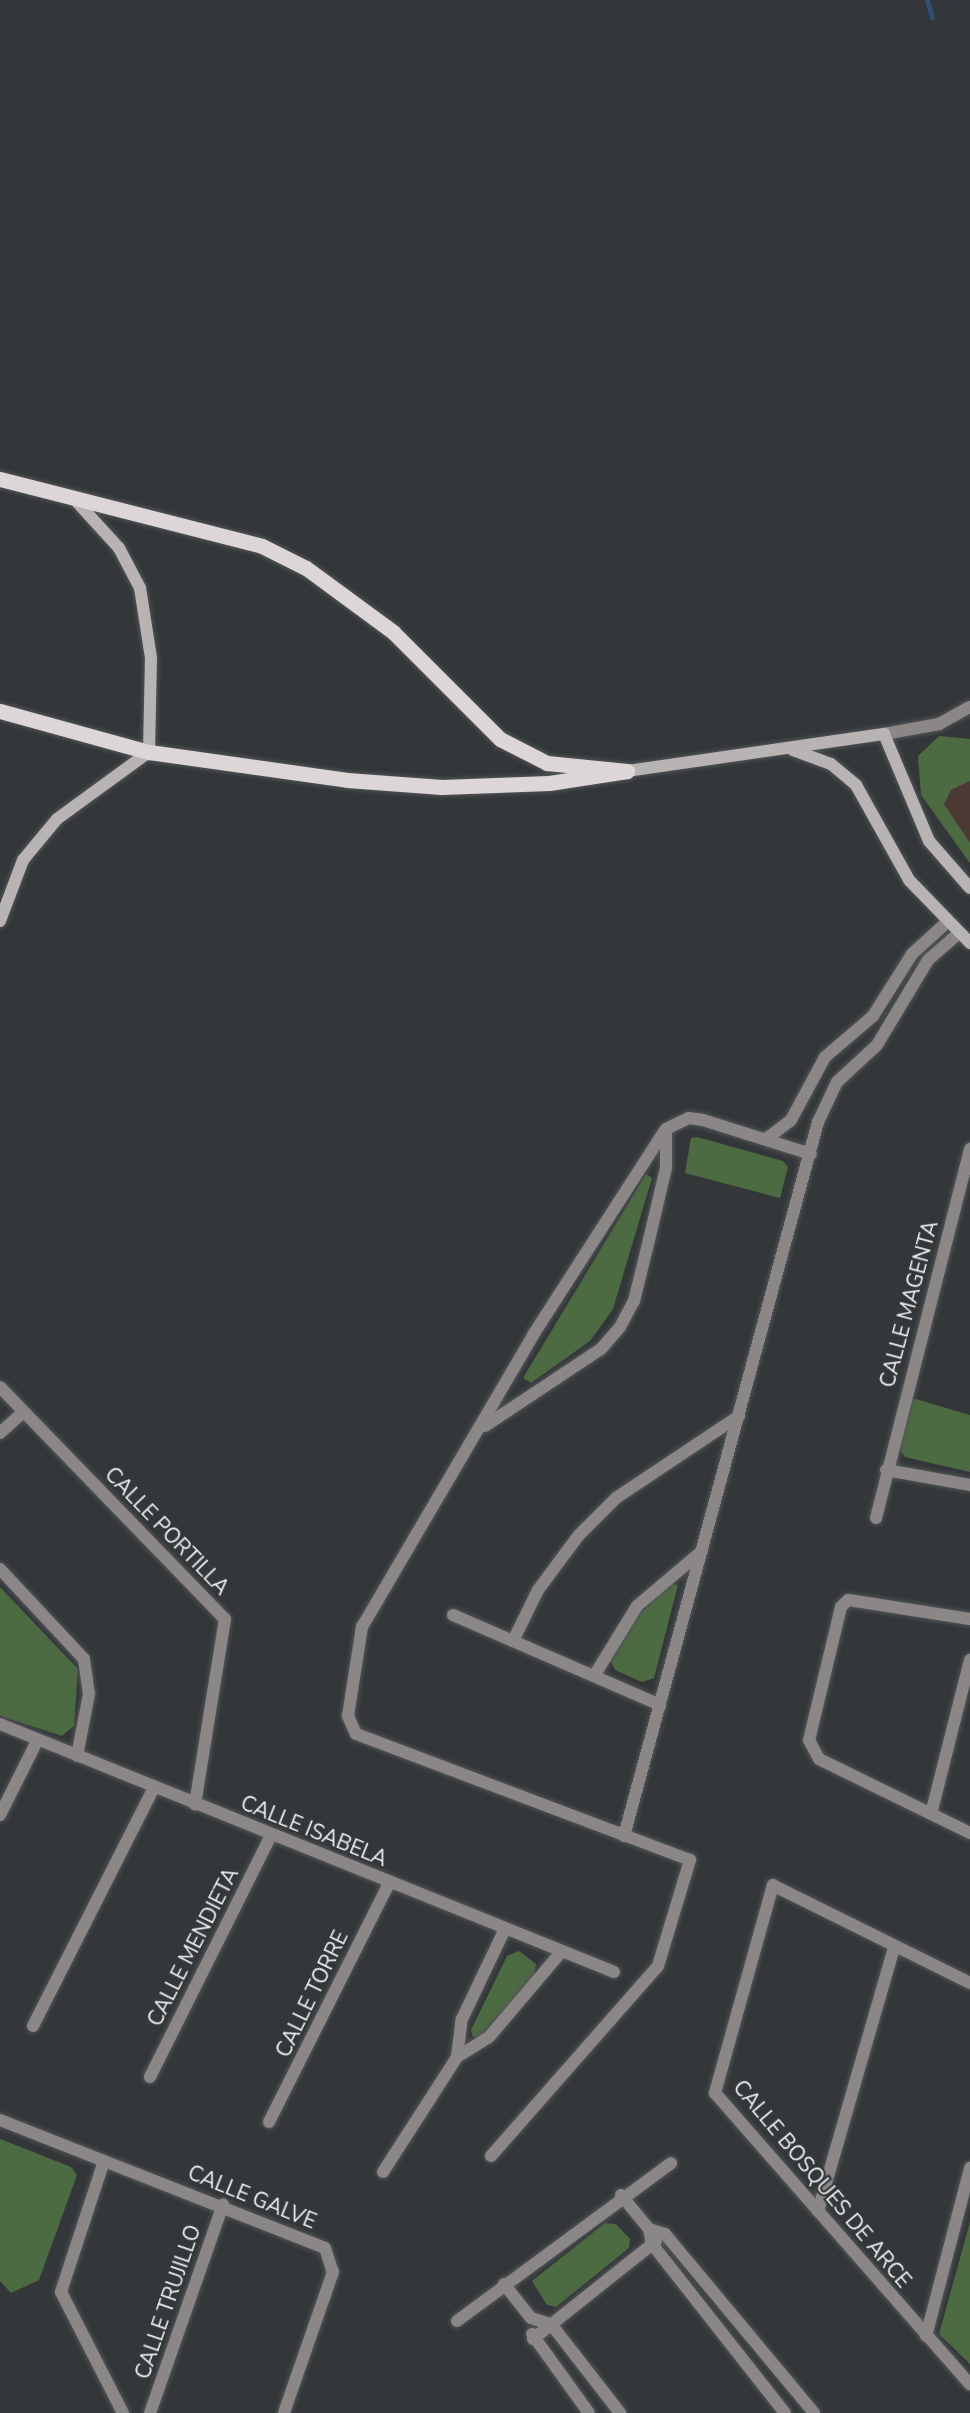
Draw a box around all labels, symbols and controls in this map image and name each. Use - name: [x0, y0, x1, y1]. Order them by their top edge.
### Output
- street label: CALLE MAGENTA: [875, 1218, 943, 1390]
- street label: CALLE PORTILLA: [100, 1462, 234, 1600]
- street label: CALLE ISABELA: [237, 1790, 391, 1872]
- street label: CALLE MENDIETA: [142, 1864, 244, 2030]
- street label: CALLE TORRE: [270, 1927, 354, 2061]
- street label: CALLE BOSQUES DE ARCE: [728, 2075, 916, 2293]
- street label: CALLE GALVE: [184, 2160, 320, 2234]
- street label: CALLE TRUJILLO: [130, 2222, 206, 2382]

